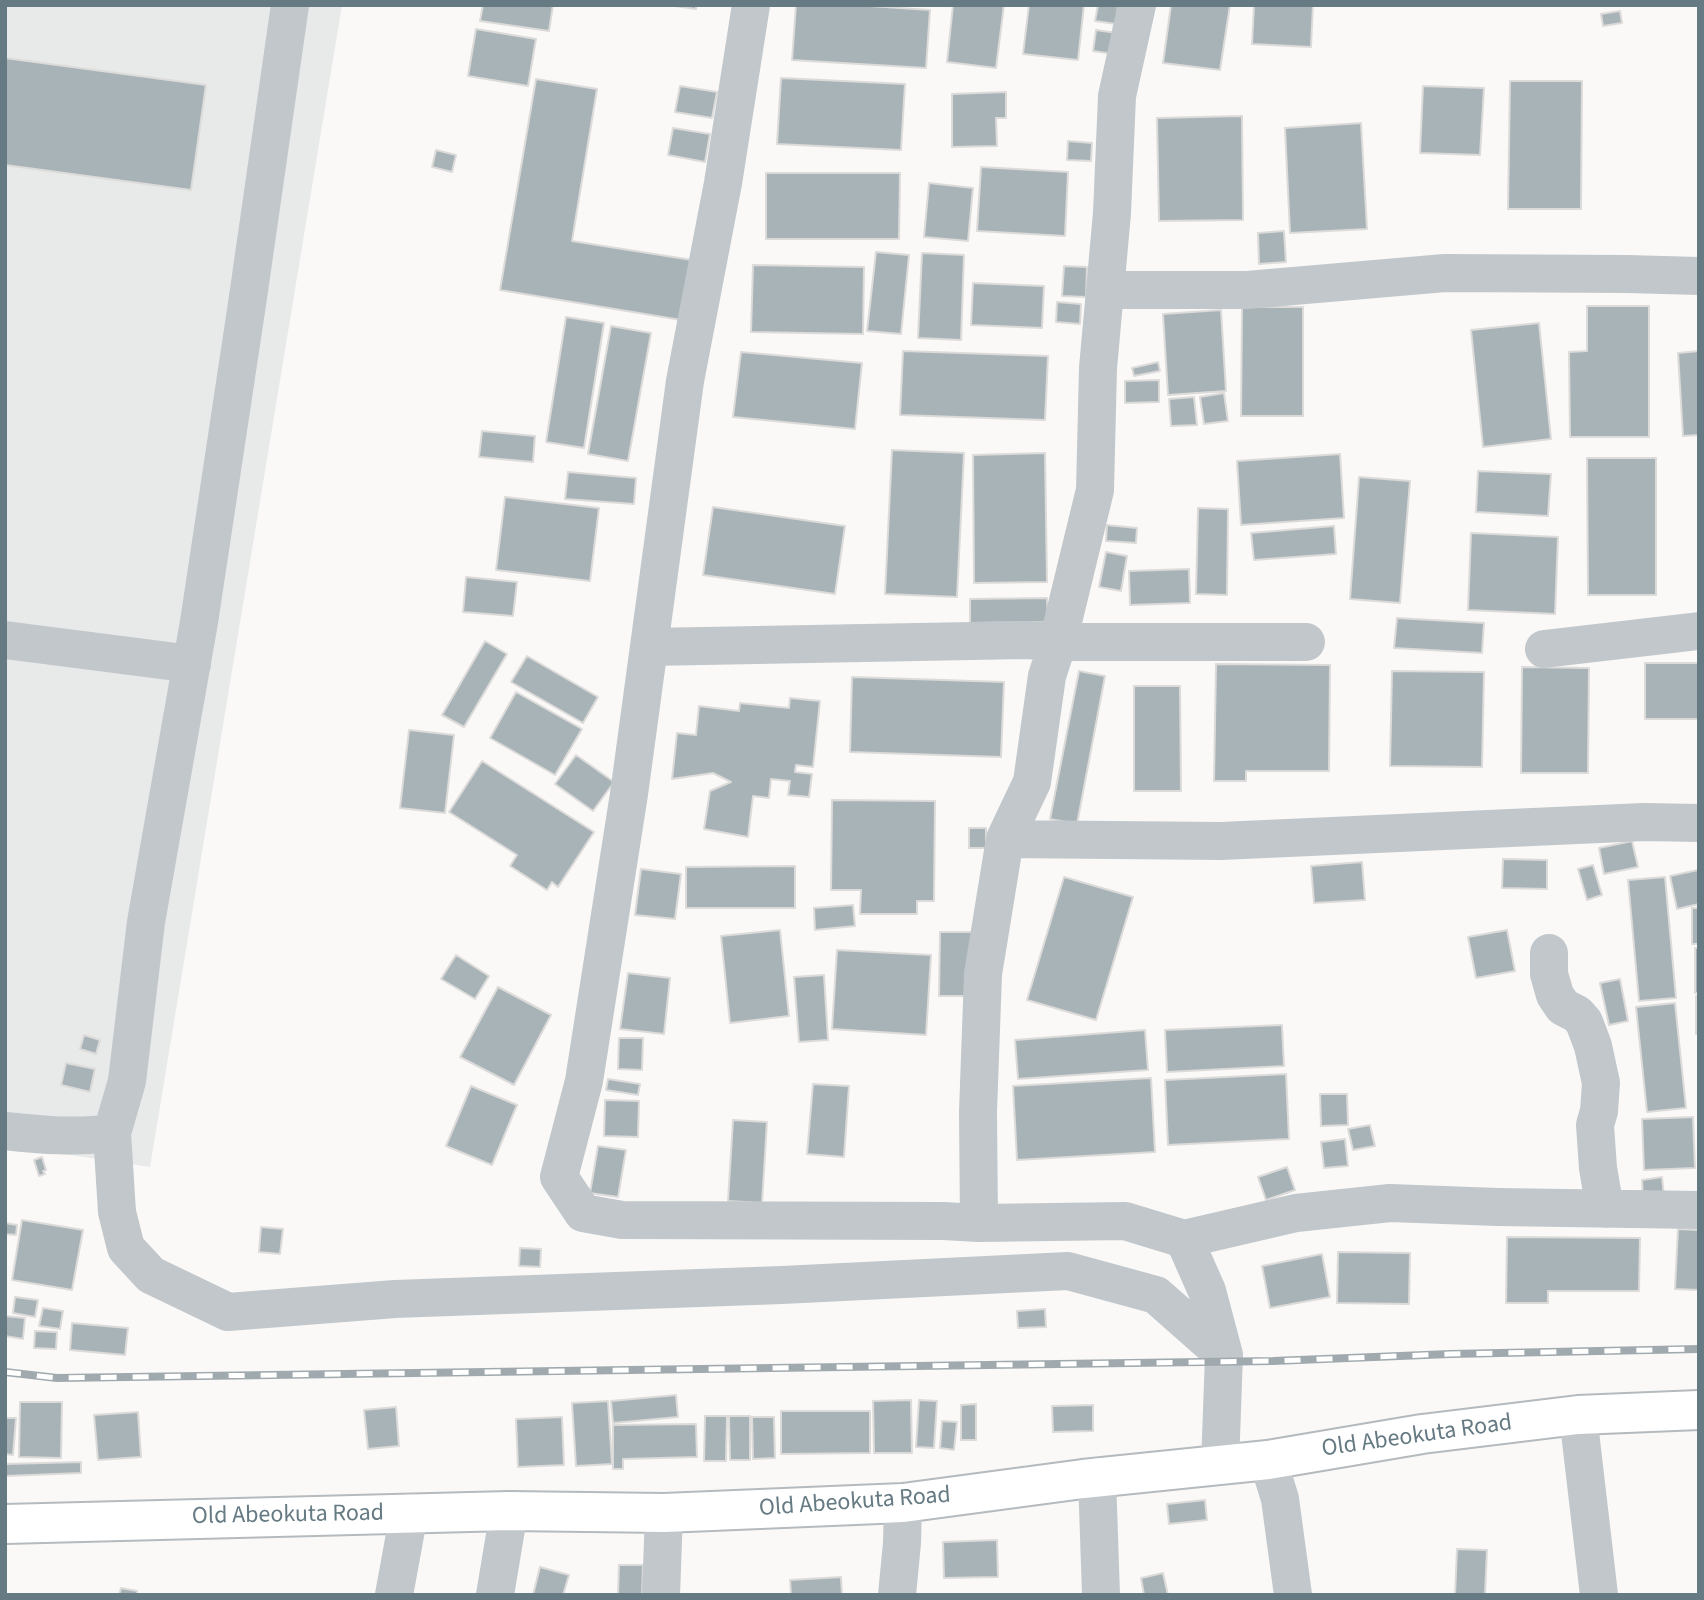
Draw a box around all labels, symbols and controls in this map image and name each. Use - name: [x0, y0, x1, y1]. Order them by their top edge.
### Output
- street label: Old Abeokuta Road: [1320, 1409, 1514, 1465]
- street label: Old Abeokuta Road: [758, 1482, 952, 1524]
- street label: Old Abeokuta Road: [192, 1500, 384, 1532]

